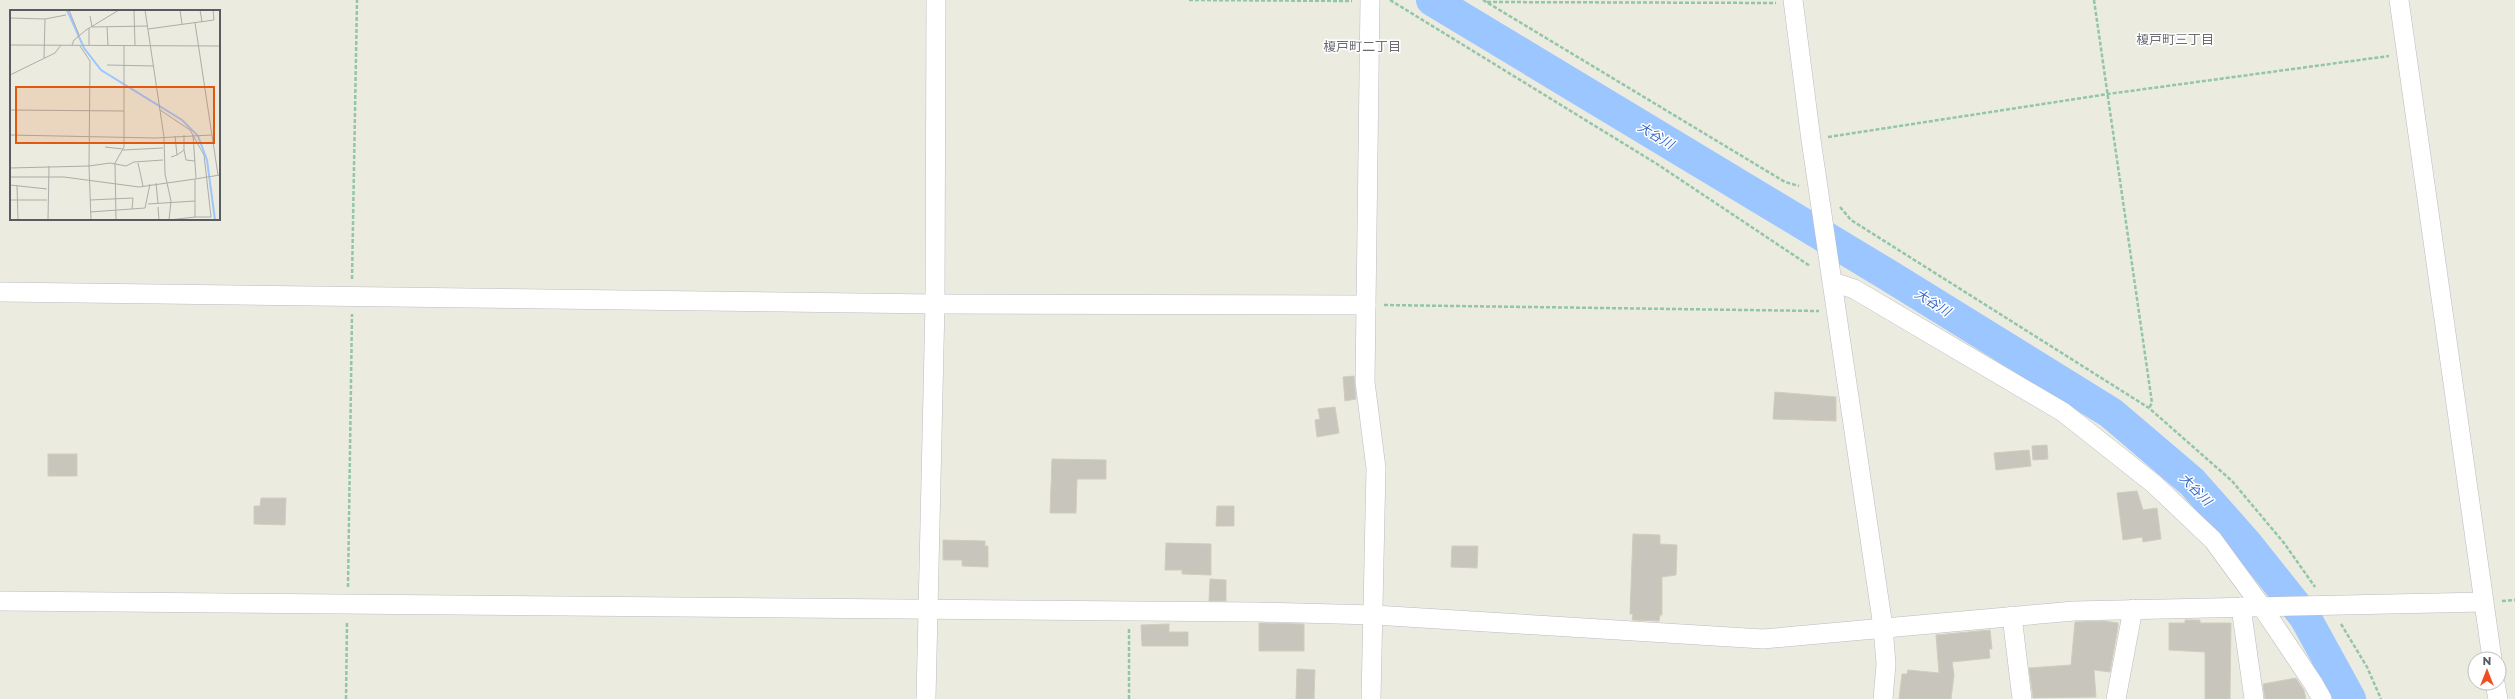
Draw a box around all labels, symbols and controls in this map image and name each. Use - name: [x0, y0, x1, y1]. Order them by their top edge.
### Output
- inset map: [10, 10, 220, 220]
- district label: 榎戸町三丁目: [2136, 31, 2214, 47]
- district label: 榎戸町二丁目: [1323, 38, 1401, 54]
- water label: 大谷川: [1635, 118, 1679, 153]
- water label: 大谷川: [1912, 285, 1955, 320]
- water label: 大谷川: [2177, 470, 2217, 510]
- north arrow: [2467, 651, 2507, 691]
- text: N: [2483, 654, 2491, 668]

